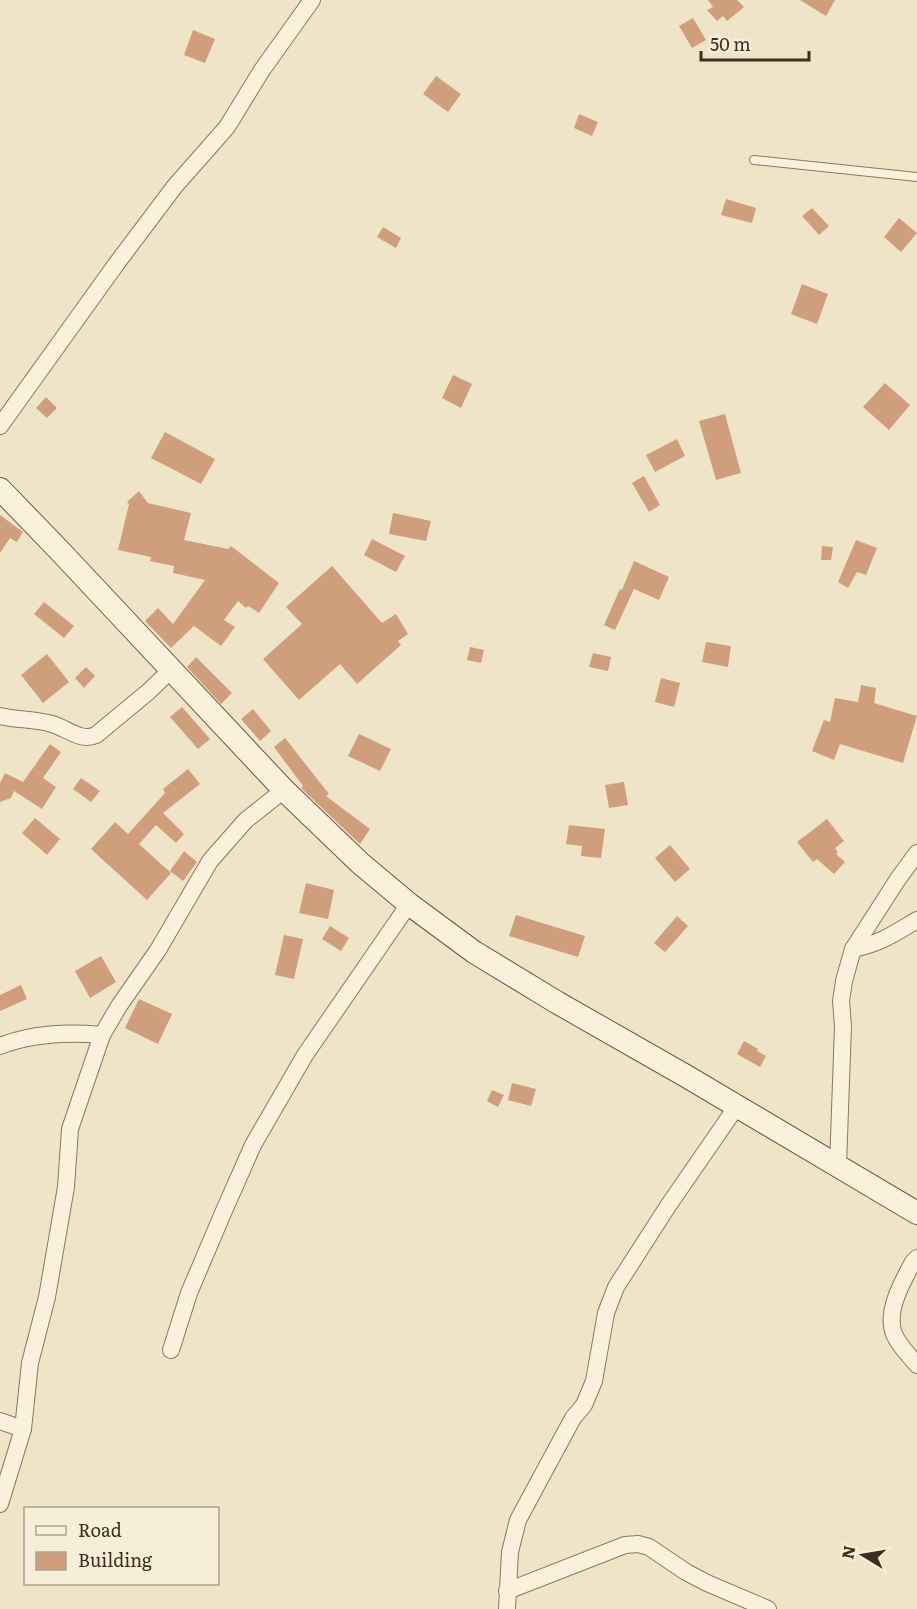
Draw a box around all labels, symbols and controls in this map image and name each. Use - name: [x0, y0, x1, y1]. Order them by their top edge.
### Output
- scale bar: [701, 24, 809, 62]
- text: 50 m: [710, 30, 751, 57]
- legend: [24, 1507, 219, 1585]
- text: Road: [78, 1516, 122, 1543]
- north arrow: [833, 1525, 893, 1585]
- text: N: [834, 1543, 860, 1561]
- text: Building: [78, 1546, 153, 1573]

